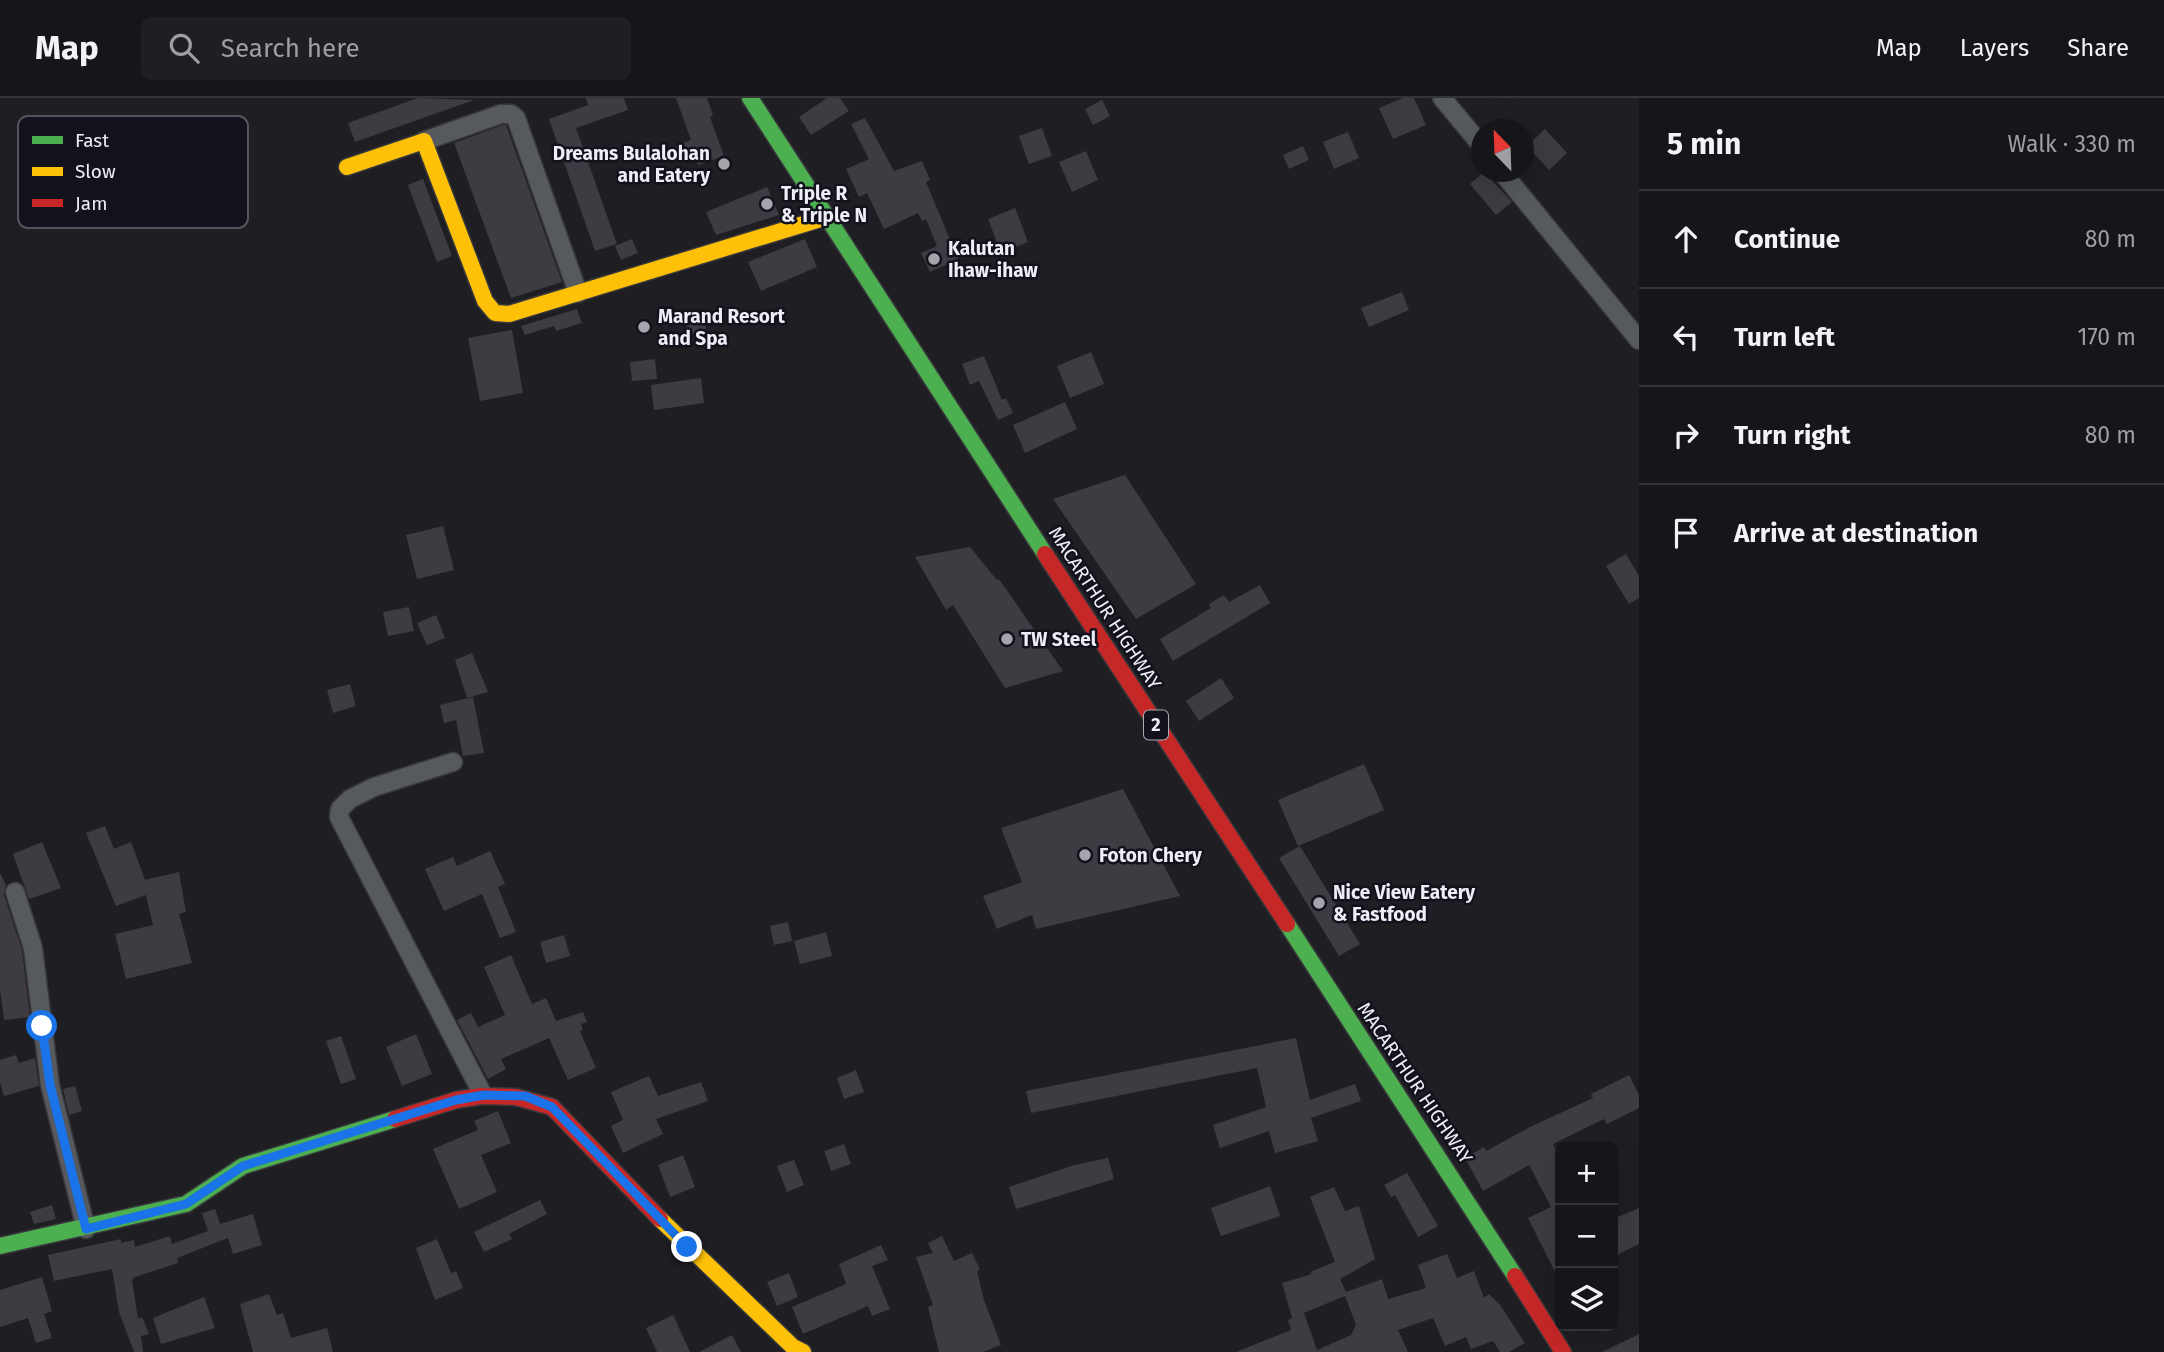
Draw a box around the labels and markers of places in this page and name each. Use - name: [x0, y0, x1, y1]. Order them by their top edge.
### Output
- place label: Dreams Bulalohan and Eatery: [553, 142, 710, 187]
- marker: Dreams Bulalohan and Eatery: [716, 156, 732, 172]
- place label: Triple R & Triple N: [781, 182, 867, 227]
- marker: Triple R & Triple N: [759, 196, 775, 212]
- place label: Kalutan Ihaw-ihaw: [948, 237, 1038, 282]
- marker: Kalutan Ihaw-ihaw: [926, 251, 942, 267]
- place label: Marand Resort and Spa: [658, 305, 785, 350]
- marker: Marand Resort and Spa: [636, 319, 652, 335]
- place label: TW Steel: [1021, 628, 1097, 651]
- marker: TW Steel: [999, 631, 1015, 647]
- place label: Foton Chery: [1099, 844, 1202, 867]
- marker: Foton Chery: [1077, 847, 1093, 863]
- place label: Nice View Eatery & Fastfood: [1333, 881, 1475, 926]
- marker: Nice View Eatery & Fastfood: [1311, 895, 1327, 911]

